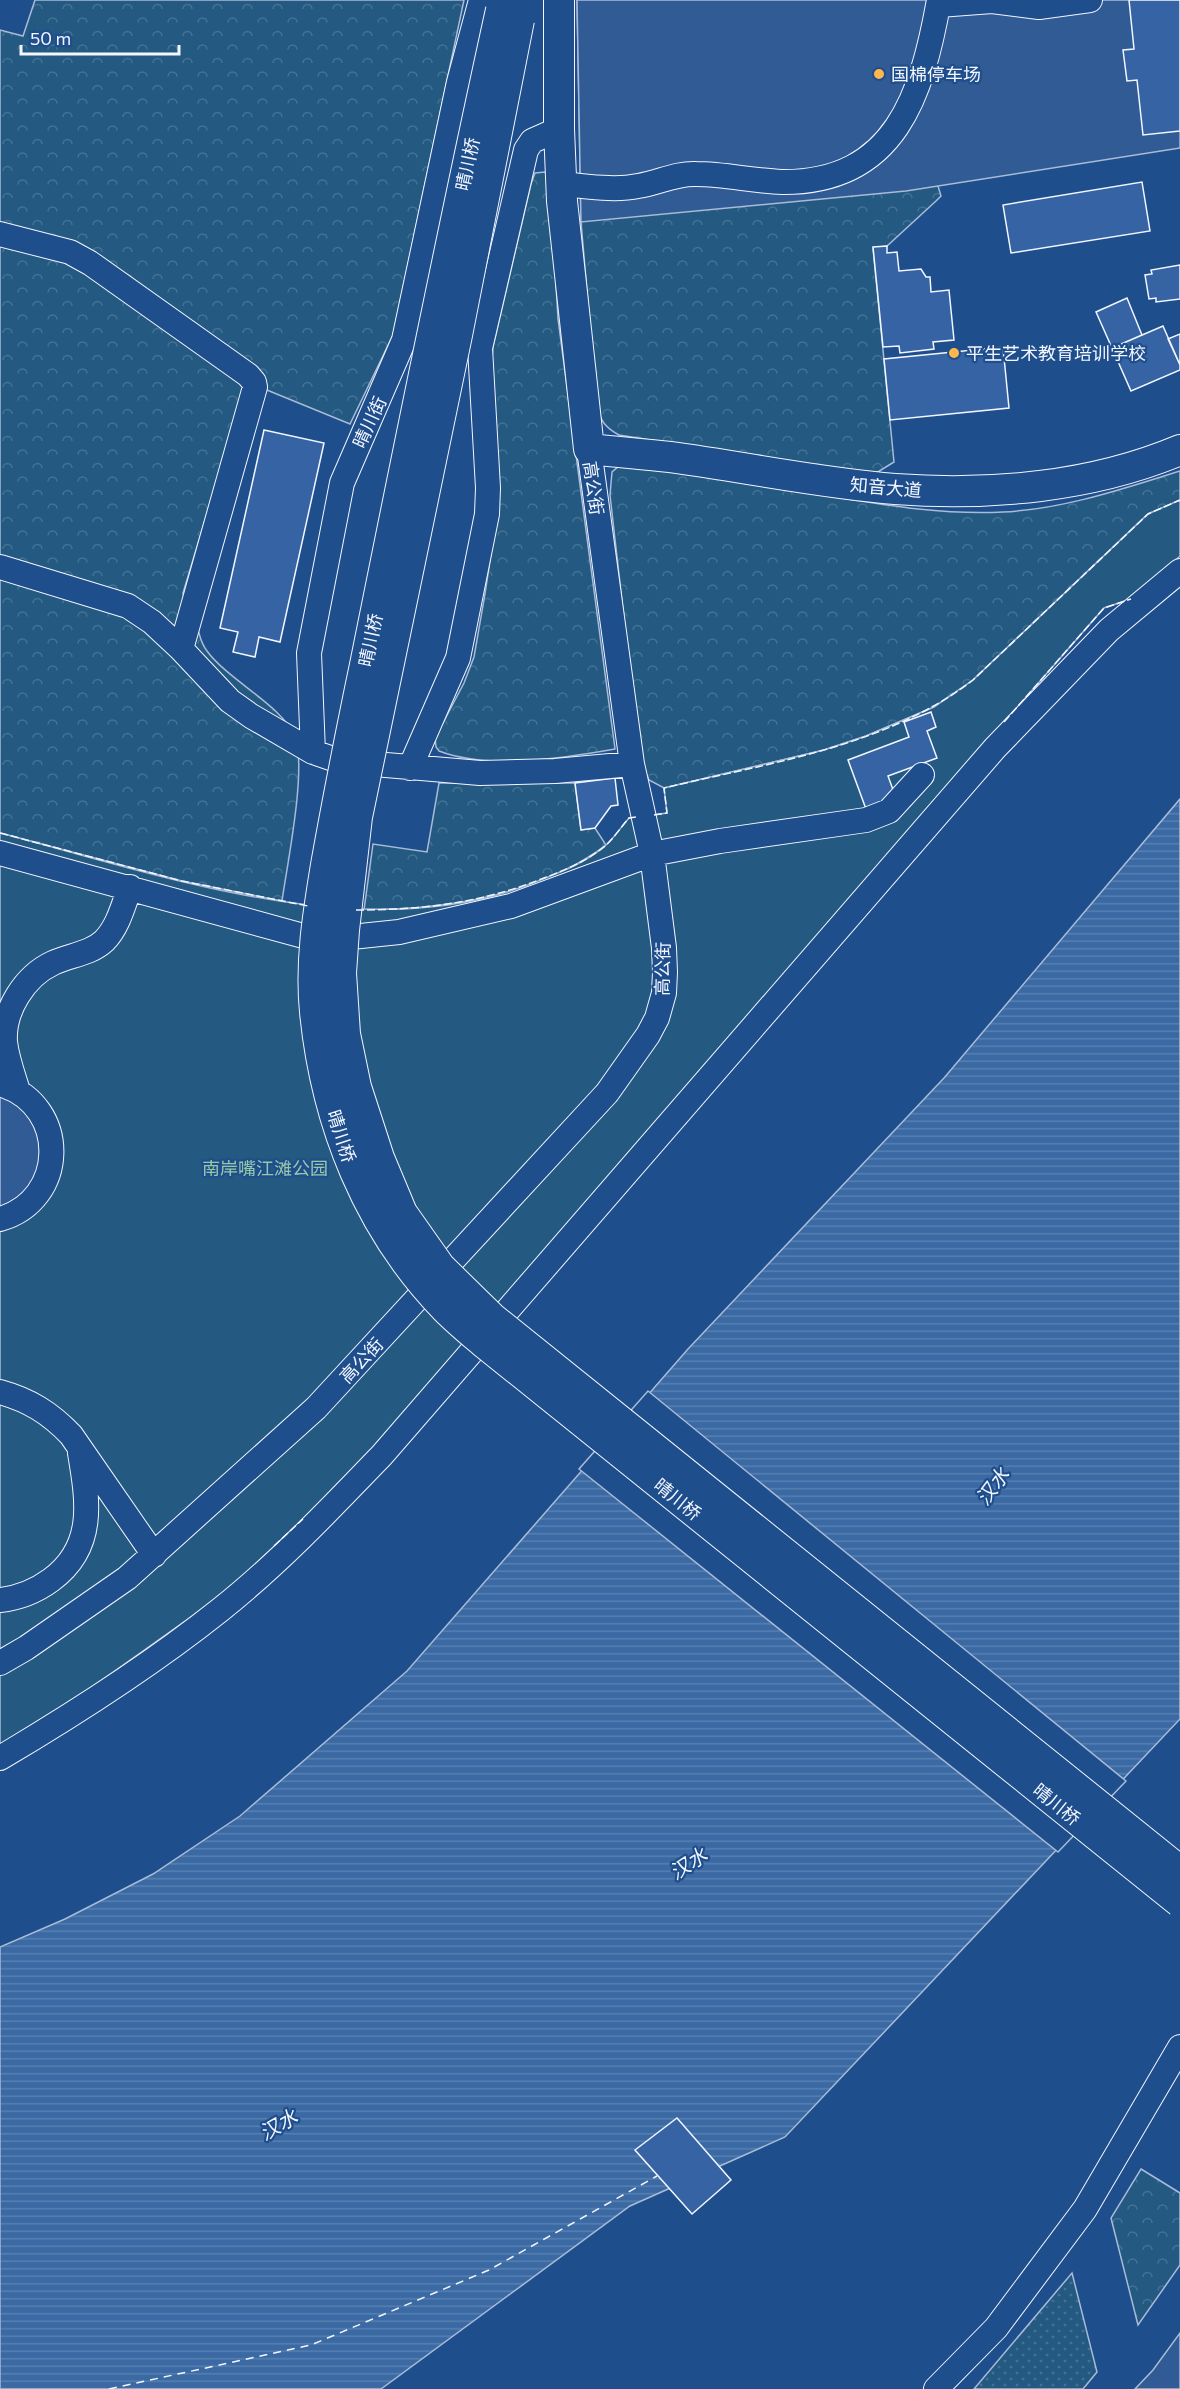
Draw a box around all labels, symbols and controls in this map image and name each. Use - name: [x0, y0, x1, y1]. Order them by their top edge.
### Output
- scale bar: [21, 18, 178, 56]
- text: 50 m: [30, 27, 71, 49]
- place label: 国棉停车场: [891, 63, 981, 85]
- marker: 国棉停车场: [872, 67, 886, 81]
- street label: 晴川桥: [451, 135, 483, 193]
- place label: 平生艺术教育培训学校: [966, 342, 1146, 364]
- marker: 平生艺术教育培训学校: [947, 346, 961, 360]
- street label: 晴川街: [348, 393, 390, 451]
- street label: 高公街: [579, 460, 609, 516]
- street label: 知音大道: [849, 473, 923, 501]
- street label: 晴川桥: [354, 611, 386, 669]
- street label: 高公街: [651, 942, 673, 996]
- street label: 晴川桥: [323, 1107, 361, 1165]
- park label: 南岸嘴江滩公园: [202, 1157, 328, 1179]
- street label: 高公街: [335, 1333, 387, 1387]
- water label: 汉水: [970, 1462, 1014, 1509]
- street label: 晴川桥: [650, 1473, 706, 1525]
- street label: 晴川桥: [1029, 1778, 1085, 1830]
- water label: 汉水: [665, 1841, 712, 1884]
- water label: 汉水: [255, 2103, 302, 2144]

